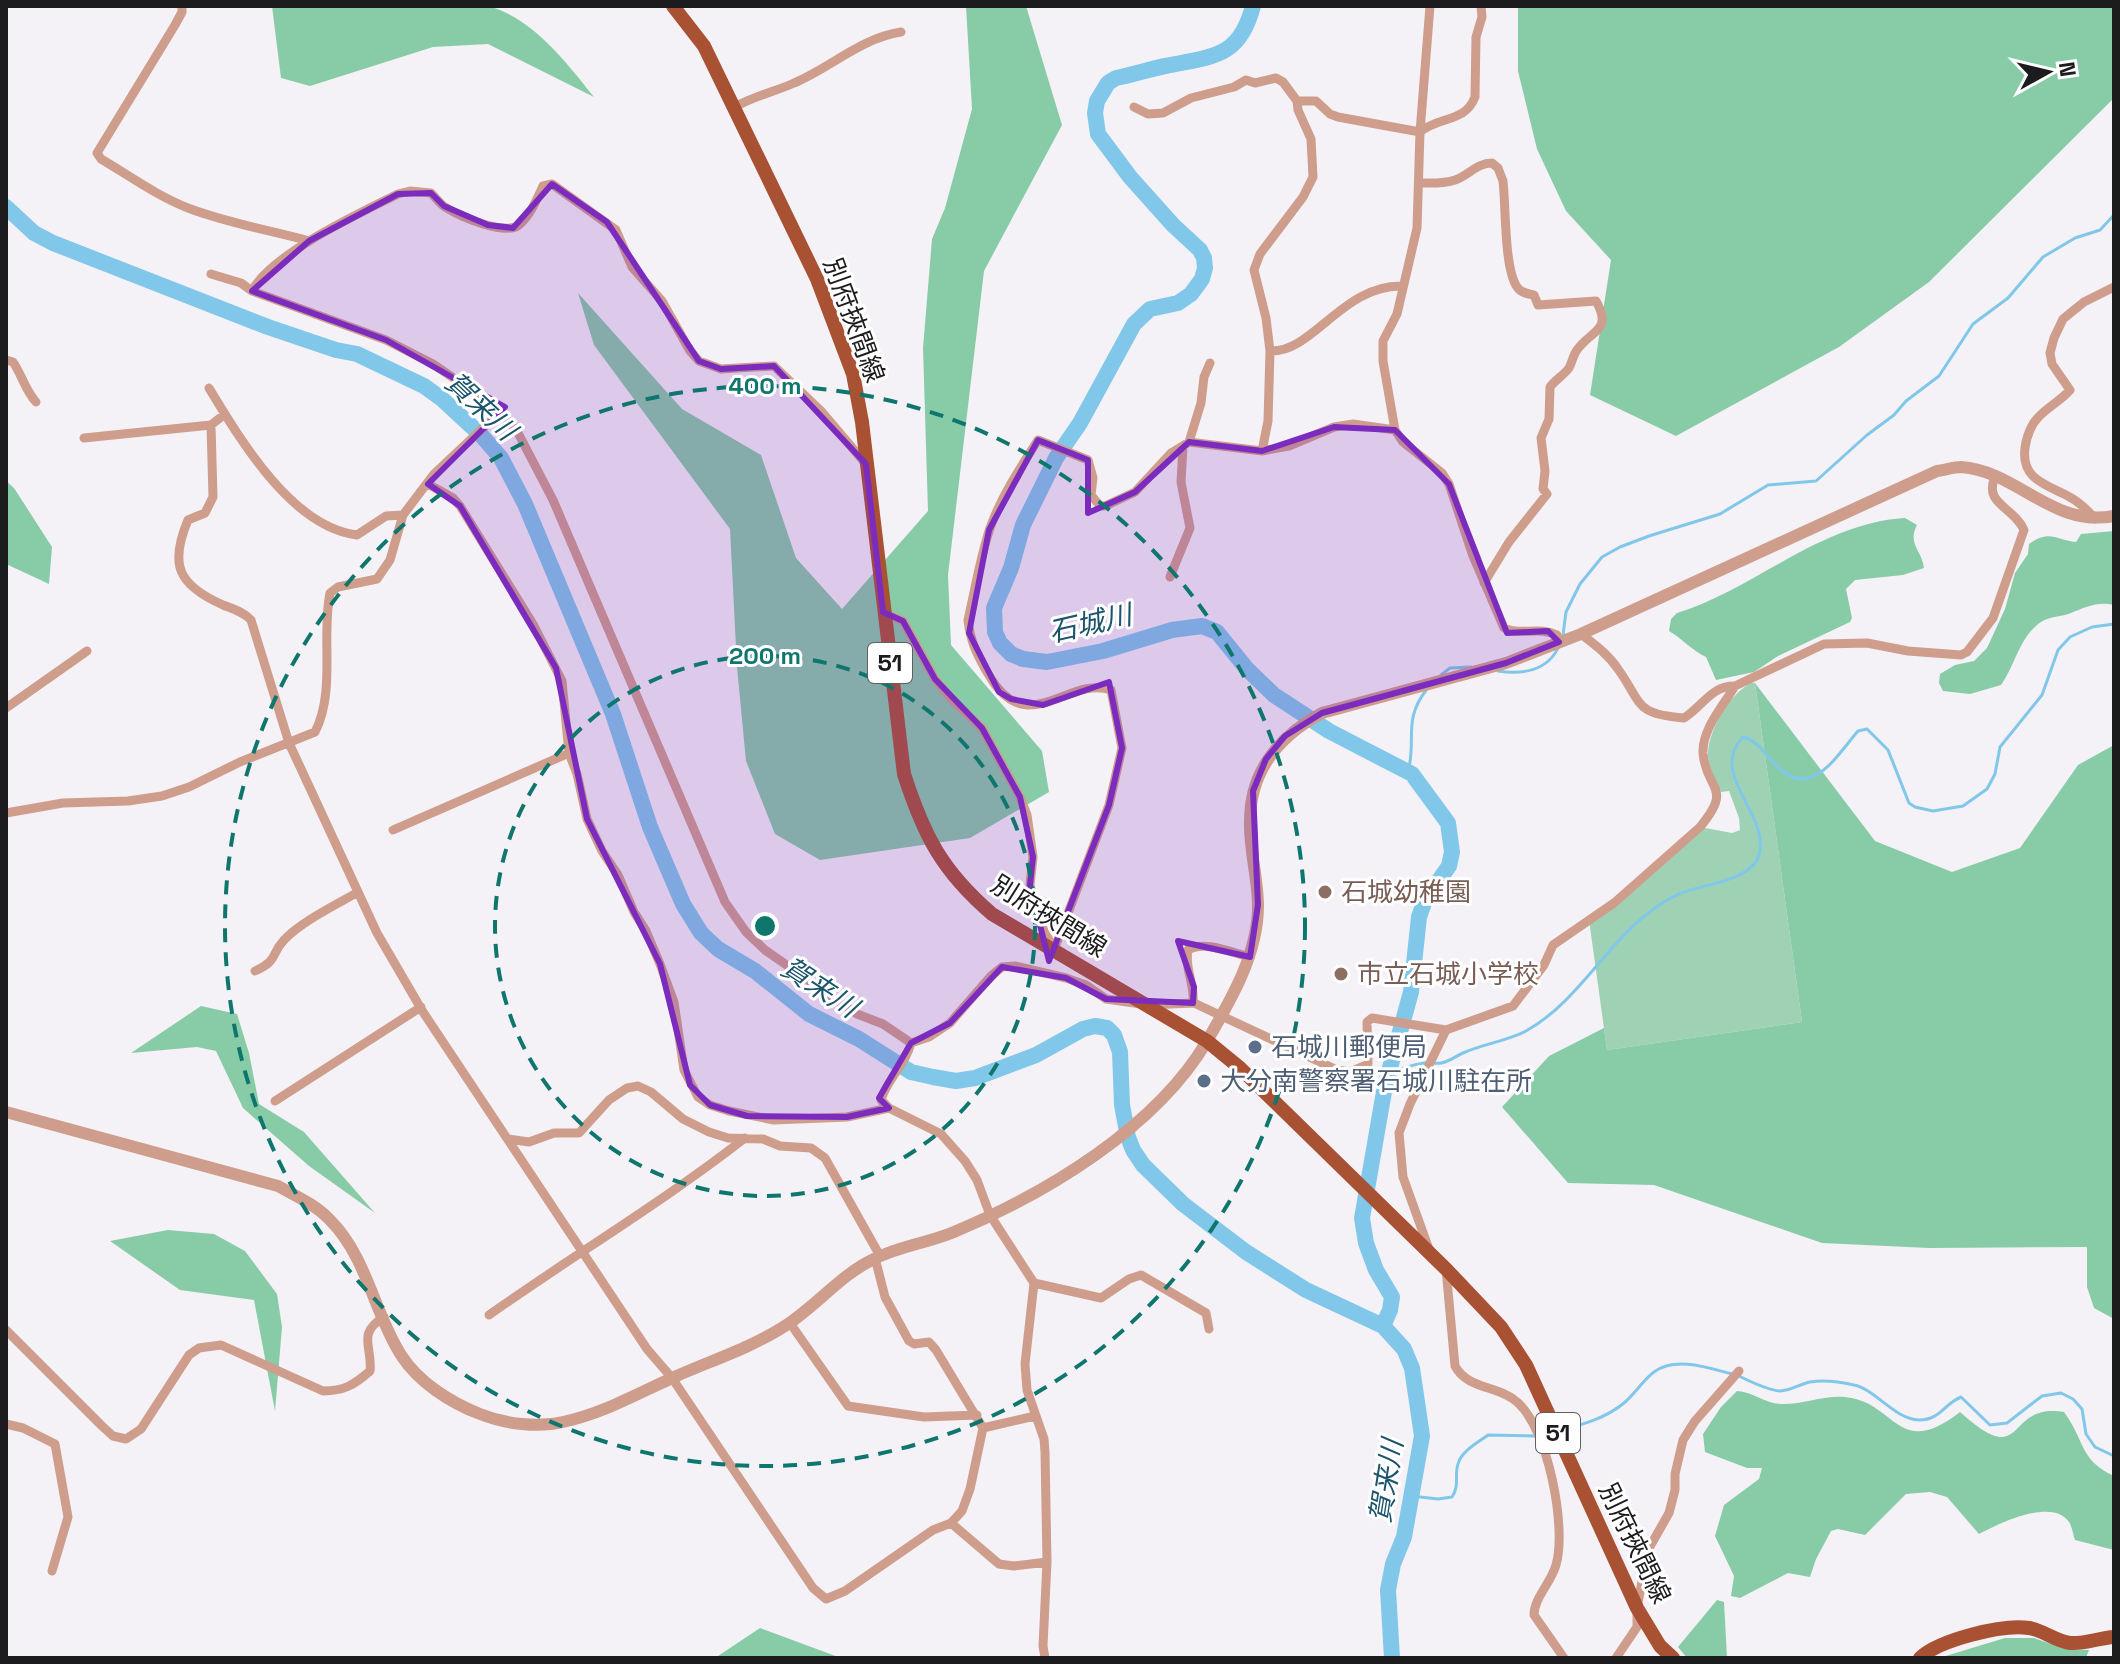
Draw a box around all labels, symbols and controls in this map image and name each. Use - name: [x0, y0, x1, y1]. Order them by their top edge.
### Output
- north arrow: [2008, 32, 2088, 112]
- text: N: [2053, 60, 2083, 78]
- street label: 別府挾間線: [816, 253, 892, 387]
- water label: 賀来川: [438, 364, 526, 450]
- text: 400 m: [729, 370, 801, 401]
- water label: 石城川: [1045, 595, 1138, 650]
- text: 200 m: [729, 640, 801, 671]
- road number: 51: [868, 643, 912, 683]
- street label: 別府挾間線: [985, 867, 1113, 965]
- place label: 石城幼稚園: [1341, 875, 1471, 909]
- marker: 石城幼稚園: [1316, 883, 1334, 901]
- centre of rings: [751, 912, 779, 940]
- water label: 賀来川: [775, 949, 868, 1027]
- place label: 市立石城小学校: [1357, 957, 1539, 991]
- marker: 市立石城小学校: [1332, 965, 1350, 983]
- place label: 石城川郵便局: [1271, 1030, 1427, 1064]
- marker: 石城川郵便局: [1246, 1038, 1264, 1056]
- place label: 大分南警察署石城川駐在所: [1220, 1064, 1532, 1098]
- marker: 大分南警察署石城川駐在所: [1195, 1072, 1213, 1090]
- road number: 51: [1536, 1413, 1580, 1453]
- water label: 賀来川: [1362, 1434, 1411, 1525]
- street label: 別府挾間線: [1591, 1477, 1679, 1609]

